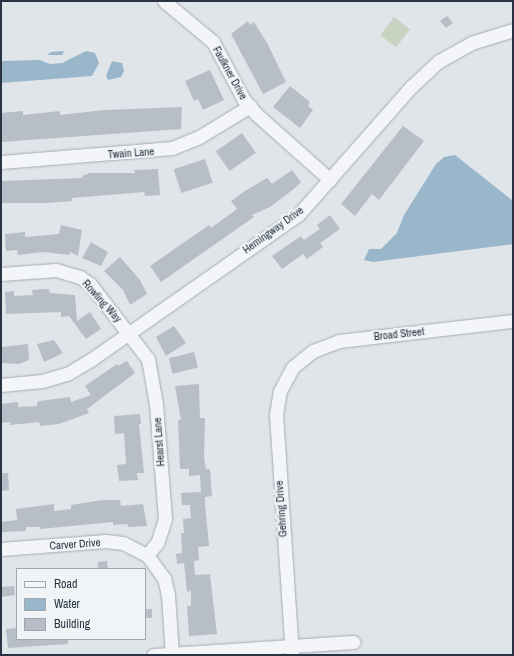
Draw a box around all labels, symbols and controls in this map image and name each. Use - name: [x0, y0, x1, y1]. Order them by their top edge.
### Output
- street label: Faulkner Drive: [210, 44, 250, 102]
- street label: Twain Lane: [107, 145, 155, 161]
- street label: Hemingway Drive: [240, 204, 306, 256]
- street label: Rowling Way: [79, 277, 125, 325]
- street label: Broad Street: [373, 325, 425, 343]
- street label: Hearst Lane: [151, 417, 167, 467]
- street label: Gehring Drive: [272, 480, 290, 538]
- street label: Carver Drive: [49, 536, 101, 552]
- legend: [16, 568, 146, 640]
- text: Road: [54, 576, 78, 592]
- text: Water: [54, 596, 80, 612]
- text: Building: [54, 616, 90, 632]

